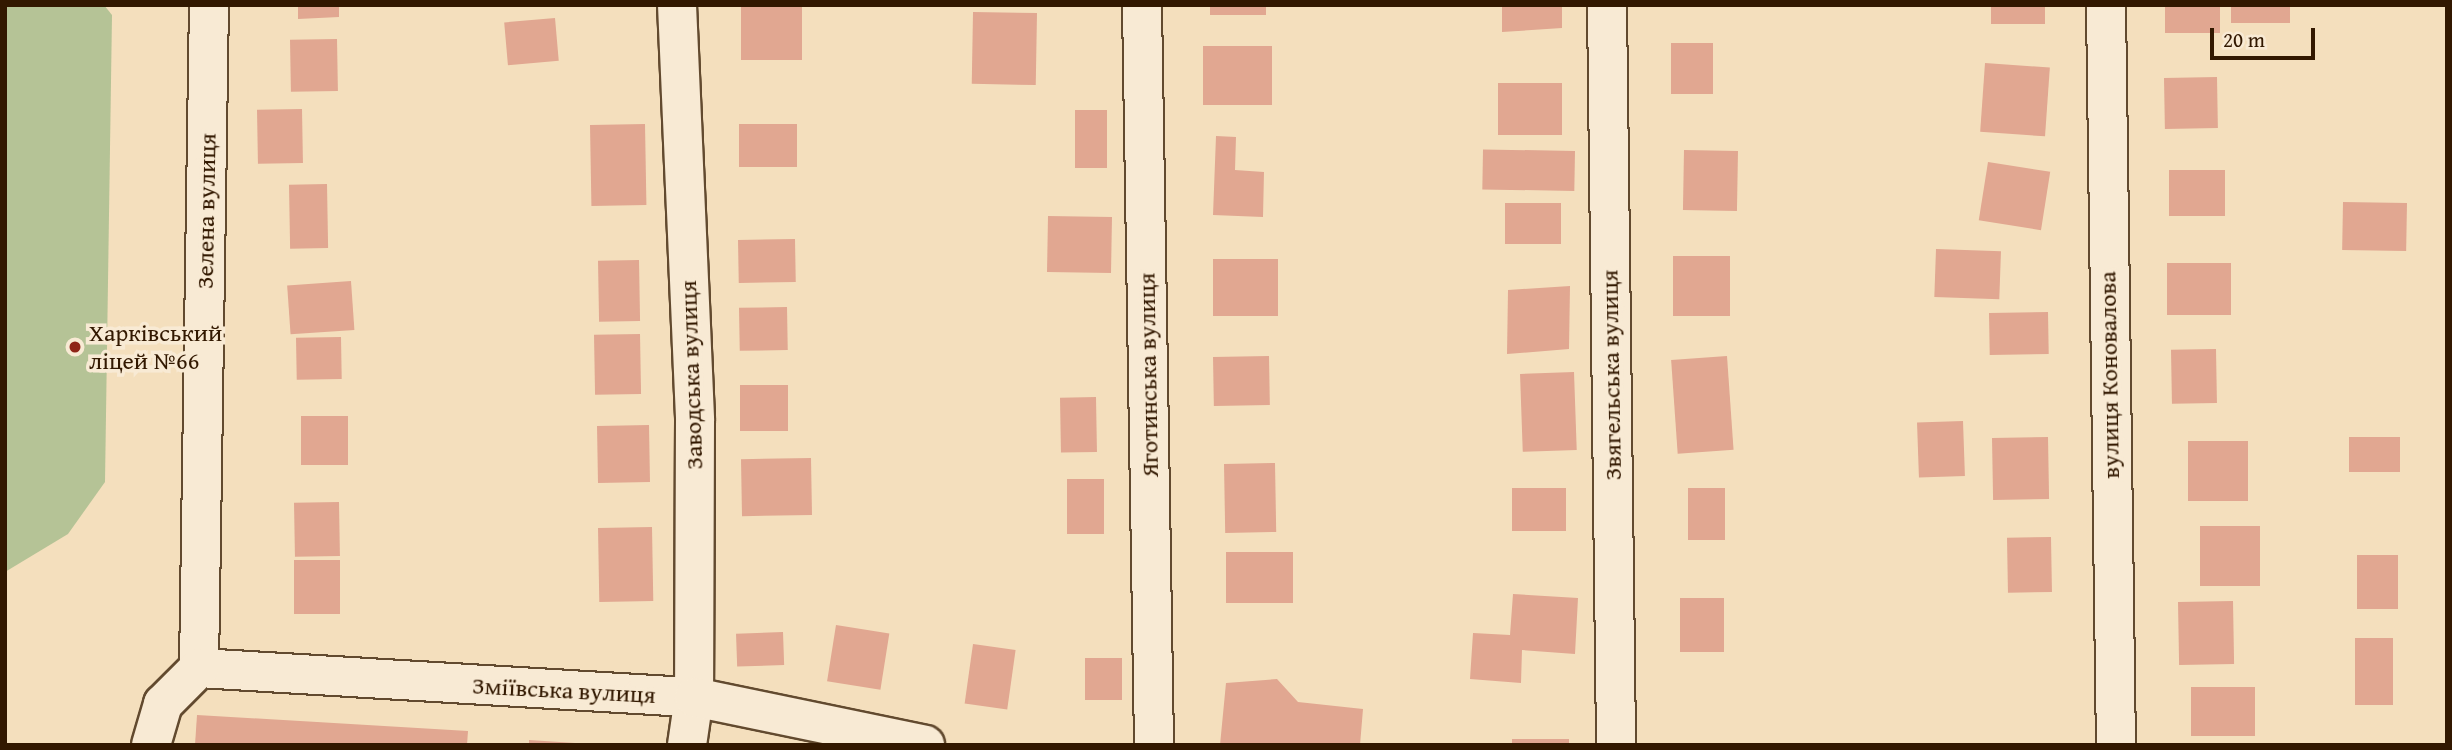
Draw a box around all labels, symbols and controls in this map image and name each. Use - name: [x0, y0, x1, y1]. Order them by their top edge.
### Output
- scale bar: [2214, 14, 2319, 58]
- text: 20 m: [2223, 24, 2265, 55]
- street label: Зелена вулиця: [190, 133, 222, 289]
- street label: Звягельська вулиця: [1595, 269, 1627, 481]
- street label: вулиця Коновалова: [2093, 271, 2125, 479]
- street label: Яготинська вулиця: [1132, 272, 1164, 478]
- street label: Заводська вулиця: [673, 280, 709, 470]
- place label: Харківський ліцей №66: [89, 319, 222, 375]
- marker: Харківський ліцей №66: [67, 339, 83, 355]
- street label: Зміївська вулиця: [471, 671, 657, 709]

